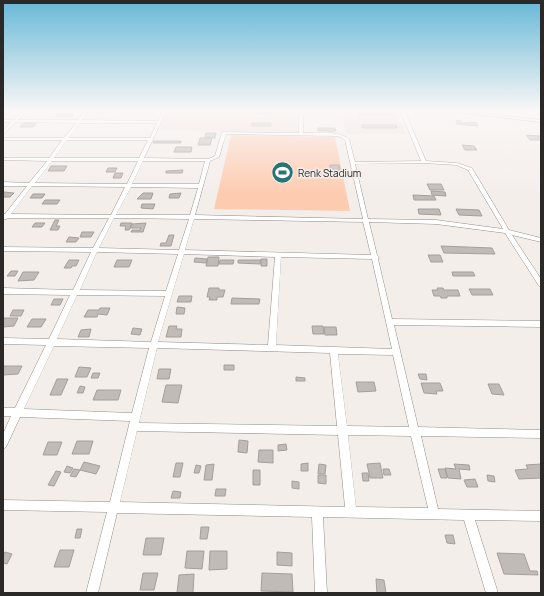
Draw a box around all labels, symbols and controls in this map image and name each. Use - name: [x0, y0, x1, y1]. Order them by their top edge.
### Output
- sports icon: Renk Stadium: [269, 160, 295, 186]
- place label: Renk Stadium: [298, 166, 361, 180]

